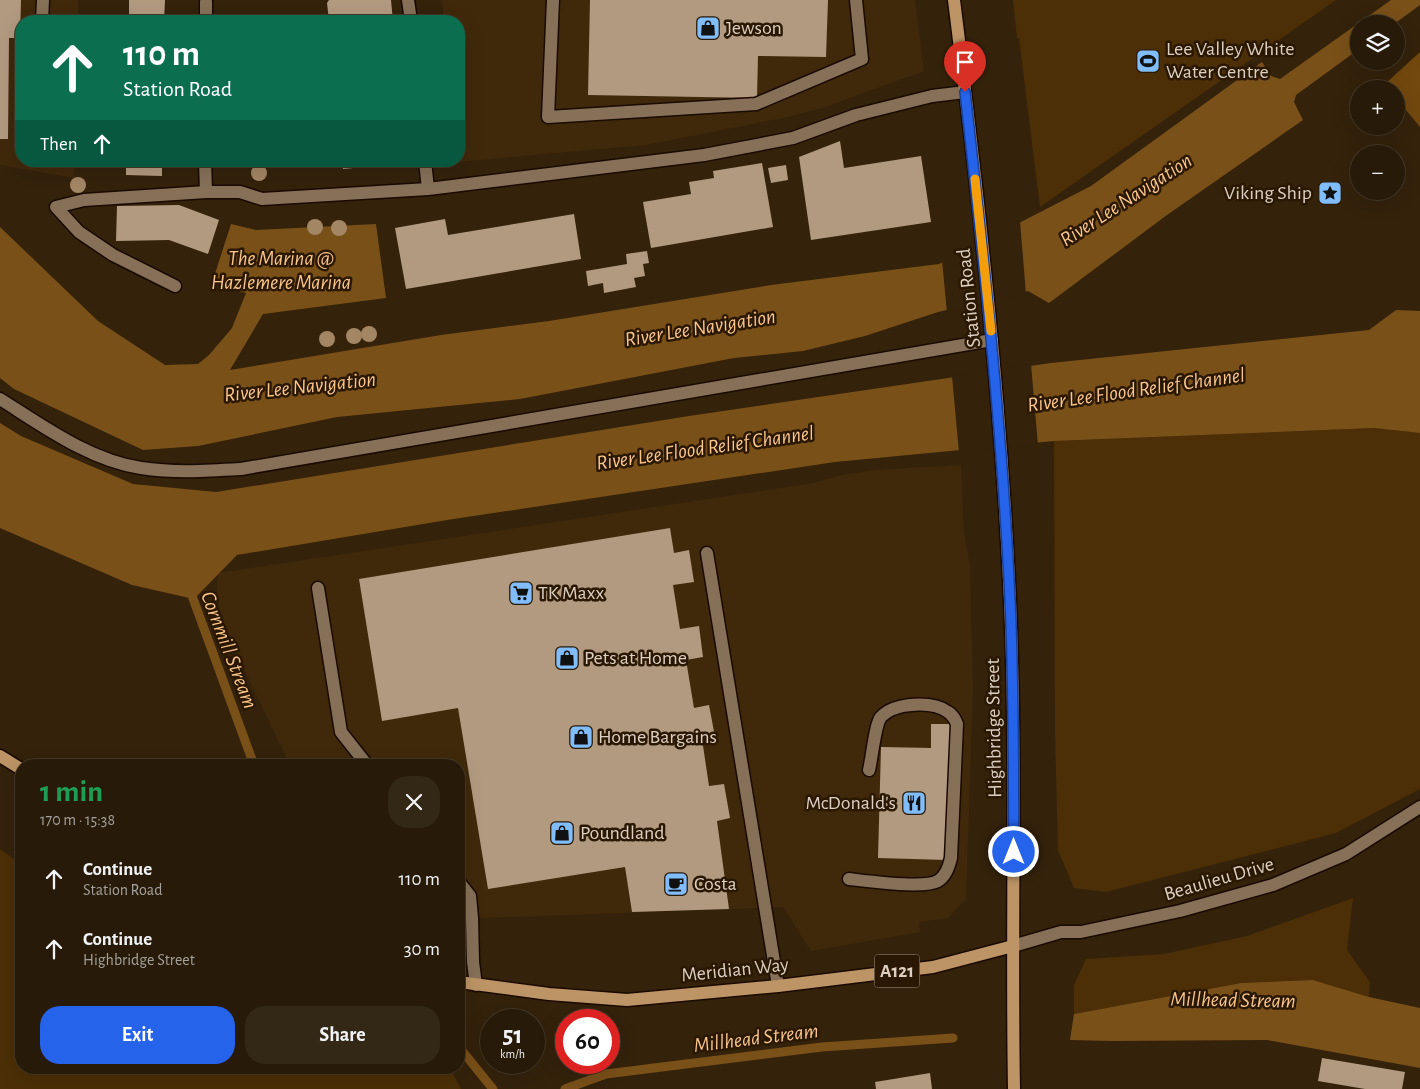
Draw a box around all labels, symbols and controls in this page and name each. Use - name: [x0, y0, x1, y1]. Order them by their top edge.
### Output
- shop icon: Jewson: [695, 15, 721, 41]
- map controls: [1350, 15, 1405, 200]
- button: layers: [1350, 15, 1405, 70]
- place label: Jewson: [726, 18, 782, 38]
- icon: ahead: [40, 35, 105, 100]
- text: 110 m: [123, 37, 200, 72]
- place label: Lee Valley White Water Centre: [1166, 39, 1294, 82]
- pin: [944, 41, 986, 92]
- icon: arrive: [951, 48, 979, 76]
- sports icon: Lee Valley White Water Centre: [1135, 48, 1161, 74]
- text: Station Road: [123, 78, 232, 100]
- button: +: [1350, 80, 1405, 135]
- icon: ahead: [88, 130, 116, 158]
- text: Then: [40, 135, 78, 154]
- button: −: [1350, 145, 1405, 200]
- water label: River Lee Navigation: [1056, 150, 1196, 250]
- place icon: Viking Ship: [1317, 180, 1343, 206]
- place label: Viking Ship: [1224, 183, 1312, 203]
- water label: The Marina @ Hazlemere Marina: [211, 248, 351, 293]
- street label: Station Road: [954, 248, 984, 348]
- water label: River Lee Navigation: [623, 306, 777, 350]
- water label: River Lee Flood Relief Channel: [1026, 364, 1246, 416]
- water label: River Lee Navigation: [223, 369, 377, 405]
- water label: River Lee Flood Relief Channel: [595, 422, 815, 474]
- supermarket icon: TK Maxx: [508, 580, 534, 606]
- place label: TK Maxx: [538, 583, 605, 603]
- water label: Cornmill Stream: [197, 588, 261, 712]
- shop icon: Pets at Home: [554, 645, 580, 671]
- place label: Pets at Home: [584, 648, 687, 668]
- street label: Highbridge Street: [983, 657, 1005, 798]
- shop icon: Home Bargains: [568, 724, 594, 750]
- place label: Home Bargains: [598, 727, 717, 747]
- button: close: [388, 776, 440, 828]
- text: 1 min: [40, 777, 103, 807]
- restaurant icon: McDonald's: [901, 790, 927, 816]
- place label: McDonald's: [805, 793, 896, 813]
- text: 170 m · 15:38: [40, 812, 115, 828]
- shop icon: Poundland: [549, 820, 575, 846]
- place label: Poundland: [580, 823, 665, 843]
- position arrow: [987, 825, 1039, 877]
- street label: Beaulieu Drive: [1162, 854, 1276, 904]
- text: Continue: [83, 860, 152, 879]
- icon: ahead: [40, 865, 68, 893]
- text: 110 m: [399, 870, 440, 889]
- cafe icon: Costa: [663, 871, 689, 897]
- place label: Costa: [694, 874, 737, 894]
- text: Station Road: [83, 882, 162, 898]
- text: Continue: [83, 930, 152, 949]
- icon: ahead: [40, 935, 68, 963]
- text: 30 m: [404, 940, 440, 959]
- text: Highbridge Street: [83, 952, 195, 968]
- street label: Meridian Way: [680, 954, 790, 986]
- road number: A121: [874, 954, 920, 988]
- water label: Millhead Stream: [1170, 988, 1296, 1012]
- button: Exit: [40, 1006, 235, 1064]
- button: Share: [245, 1006, 440, 1064]
- speed limit sign: 60: [555, 1009, 620, 1074]
- water label: Millhead Stream: [692, 1020, 820, 1056]
- text: 51: [503, 1023, 522, 1048]
- text: km/h: [500, 1048, 525, 1060]

